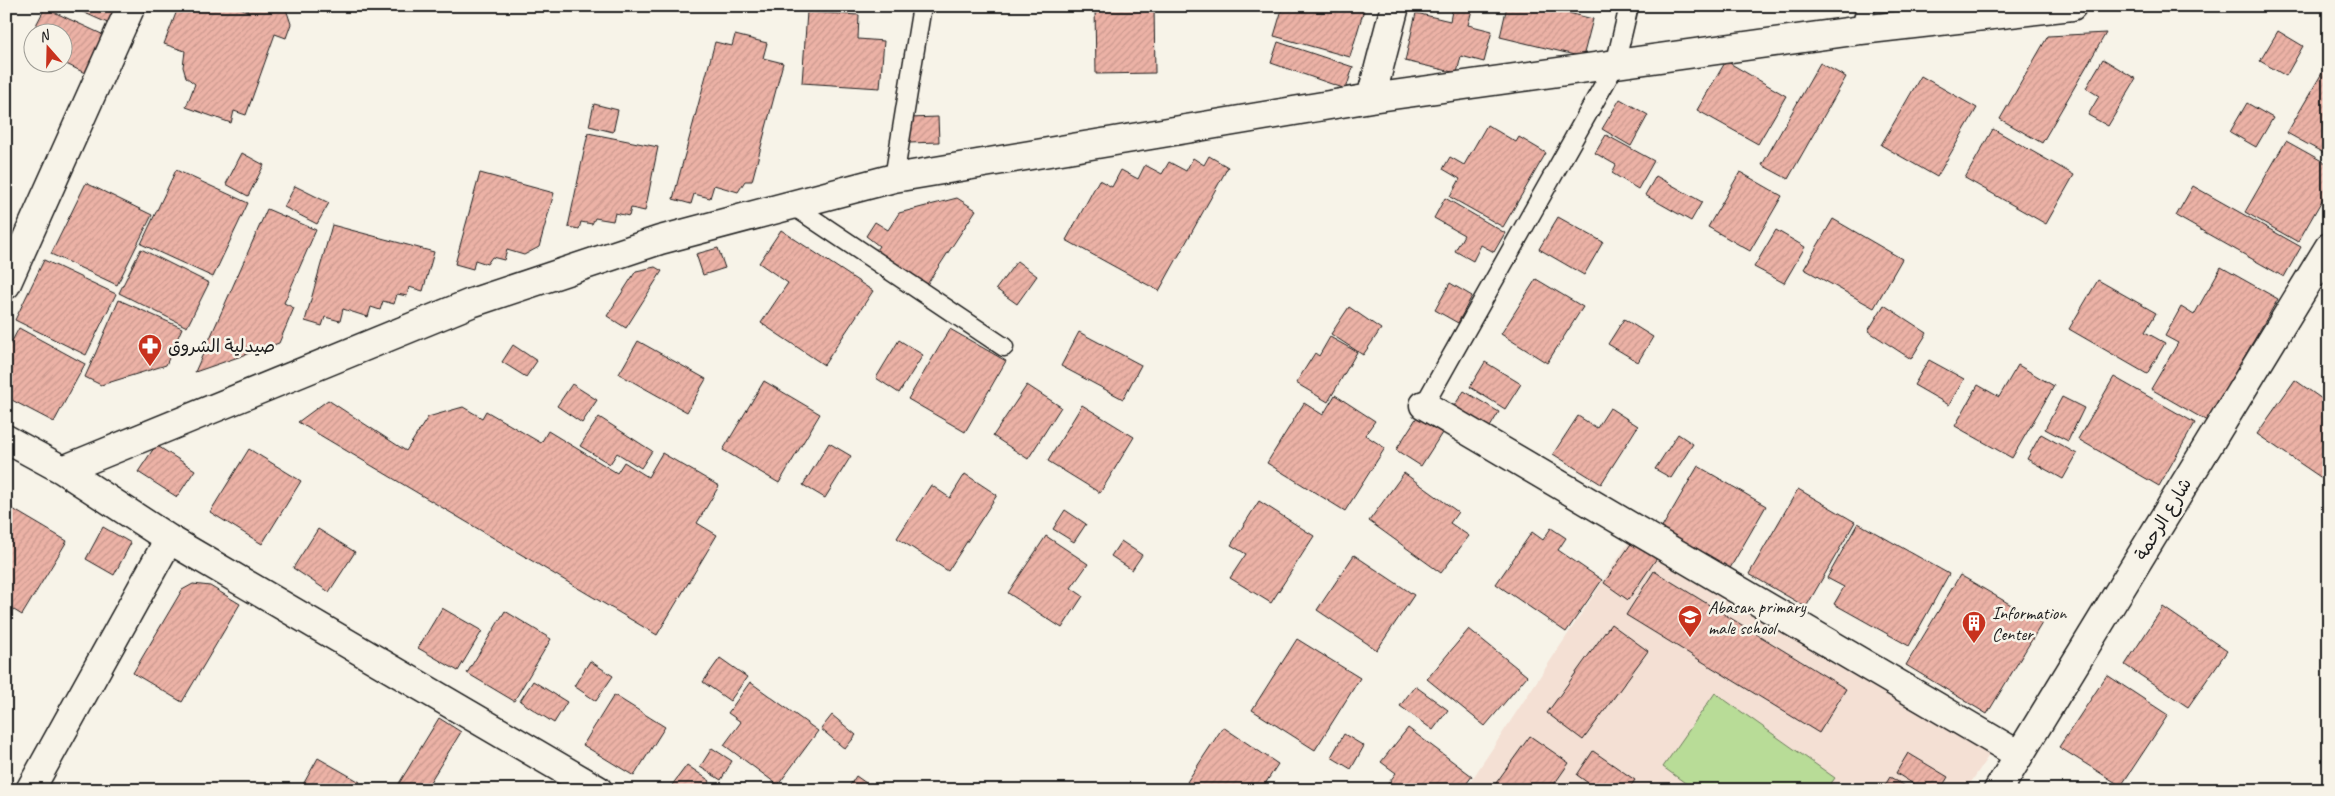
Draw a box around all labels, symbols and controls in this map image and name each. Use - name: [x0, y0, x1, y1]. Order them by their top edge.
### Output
- north arrow: [22, 22, 72, 72]
- text: N: [37, 26, 53, 46]
- pharmacy icon: صيدلية الشروق: [137, 333, 163, 367]
- place label: صيدلية الشروق: [168, 335, 275, 357]
- street label: شارع الرحمة: [2130, 474, 2197, 565]
- place label: Abasan primary male school: [1708, 596, 1807, 639]
- place label: Information Center: [1992, 602, 2067, 645]
- school or university icon: Abasan primary male school: [1677, 604, 1703, 638]
- building icon: Information Center: [1961, 610, 1987, 644]

